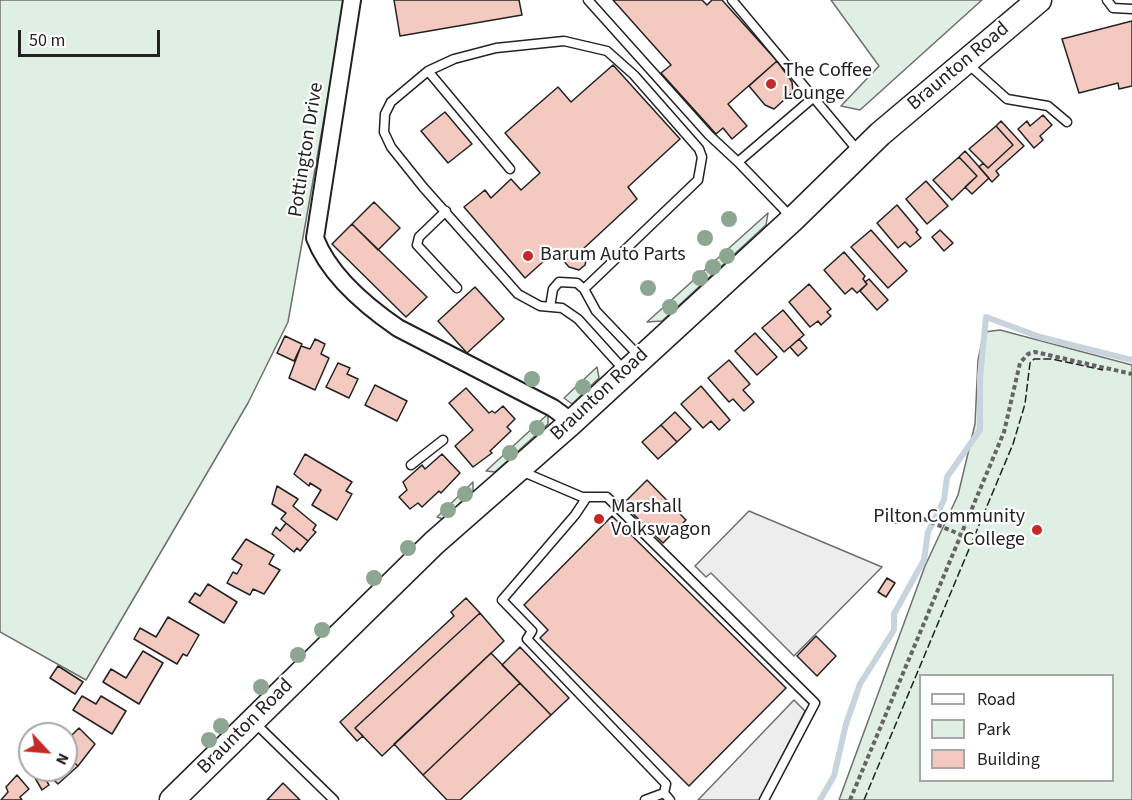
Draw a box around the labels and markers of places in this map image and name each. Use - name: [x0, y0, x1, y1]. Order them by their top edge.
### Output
- place label: The Coffee Lounge: [783, 60, 872, 107]
- marker: The Coffee Lounge: [764, 77, 778, 91]
- place label: Barum Auto Parts: [540, 244, 686, 268]
- marker: Barum Auto Parts: [521, 249, 535, 263]
- place label: Marshall Volkswagon: [611, 496, 711, 543]
- place label: Pilton Community College: [873, 506, 1025, 553]
- marker: Marshall Volkswagon: [592, 512, 606, 526]
- marker: Pilton Community College: [1030, 523, 1044, 537]

